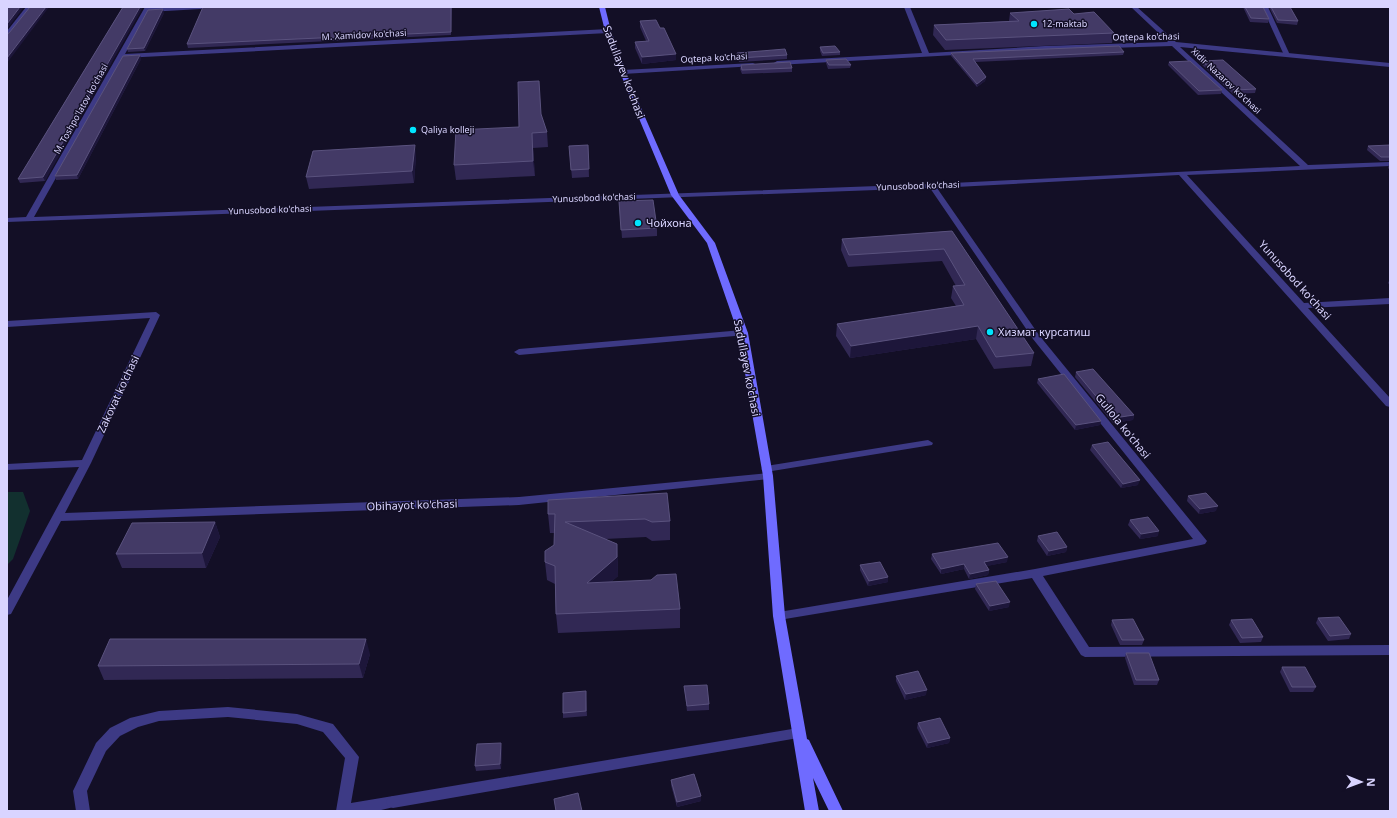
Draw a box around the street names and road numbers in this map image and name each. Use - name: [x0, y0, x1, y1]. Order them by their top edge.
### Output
- street label: Sadullayev ko'chasi: [600, 23, 649, 120]
- street label: M. Xamidov ko'chasi: [321, 26, 407, 43]
- street label: Oqtepa ko'chasi: [1112, 29, 1180, 44]
- street label: Xidir Nazarov ko'chasi: [1188, 45, 1264, 117]
- street label: Oqtepa ko'chasi: [680, 49, 748, 66]
- street label: M. Toshpo'latov ko'chasi: [50, 61, 111, 156]
- street label: Yunusobod ko'chasi: [876, 178, 960, 193]
- street label: Yunusobod ko'chasi: [552, 190, 636, 205]
- street label: Yunusobod ko'chasi: [228, 202, 312, 217]
- street label: Yunusobod ko'chasi: [1256, 237, 1335, 323]
- street label: Sadullayev ko'chasi: [731, 318, 764, 418]
- street label: Zakovat ko'chasi: [93, 353, 142, 435]
- street label: Gullola ko'chasi: [1093, 390, 1154, 461]
- street label: Obihayot ko'chasi: [366, 495, 458, 514]

